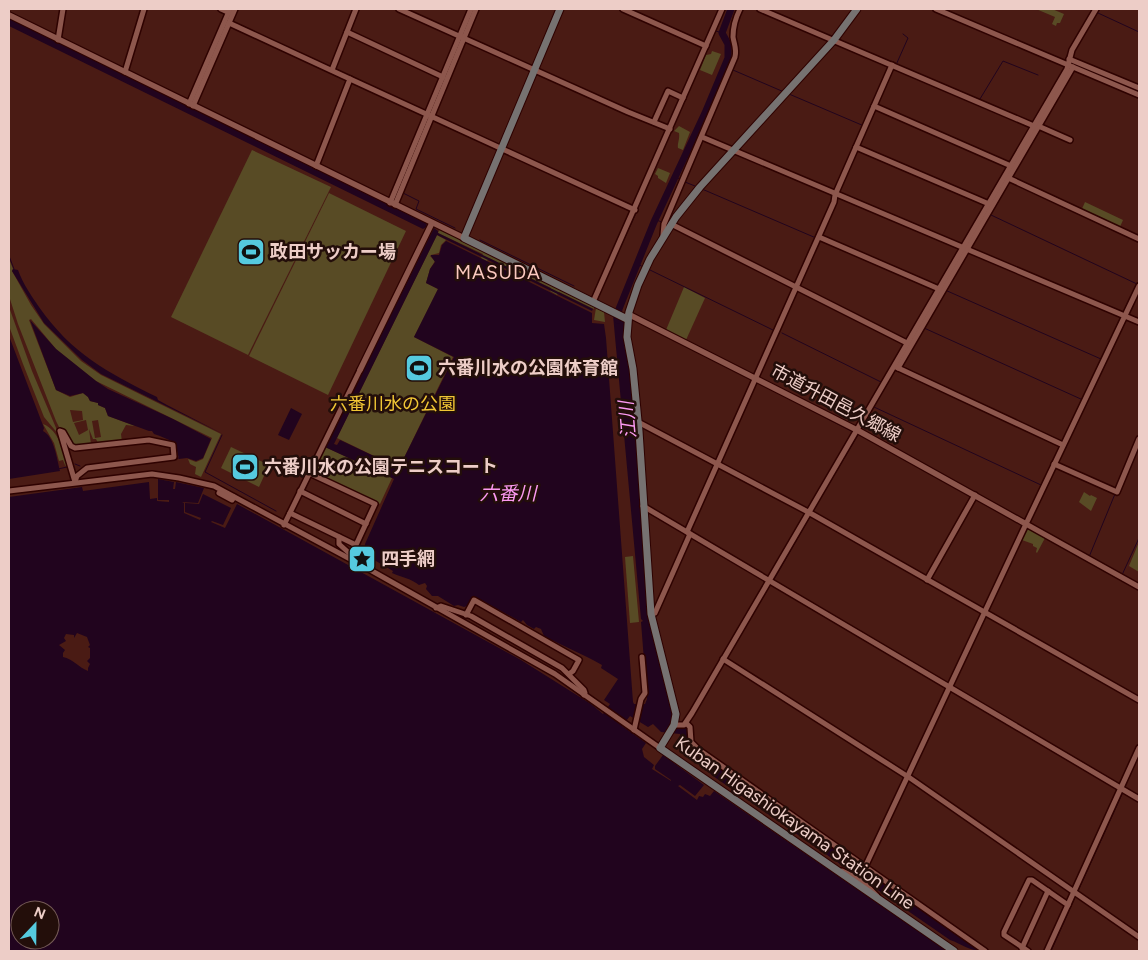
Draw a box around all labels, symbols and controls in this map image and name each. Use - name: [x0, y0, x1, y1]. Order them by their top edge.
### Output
- sports icon: 政田サッカー場: [236, 237, 266, 267]
- place label: 政田サッカー場: [270, 241, 396, 263]
- district label: MASUDA: [455, 261, 541, 284]
- sports icon: 六番川水の公園体育館: [404, 353, 434, 383]
- place label: 六番川水の公園体育館: [438, 357, 618, 379]
- street label: 市道升田邑久郷線: [767, 359, 905, 447]
- park label: 六番川水の公園: [330, 393, 456, 415]
- water label: 江川: [614, 398, 641, 440]
- sports icon: 六番川水の公園テニスコート: [230, 452, 260, 482]
- place label: 六番川水の公園テニスコート: [264, 456, 498, 478]
- water label: 六番川: [479, 482, 538, 505]
- place icon: 四手網: [347, 544, 377, 574]
- place label: 四手網: [381, 548, 435, 570]
- street label: Kuban Higashiokayama Station Line: [671, 732, 919, 914]
- north arrow: [10, 900, 60, 950]
- text: N: [31, 904, 48, 923]

